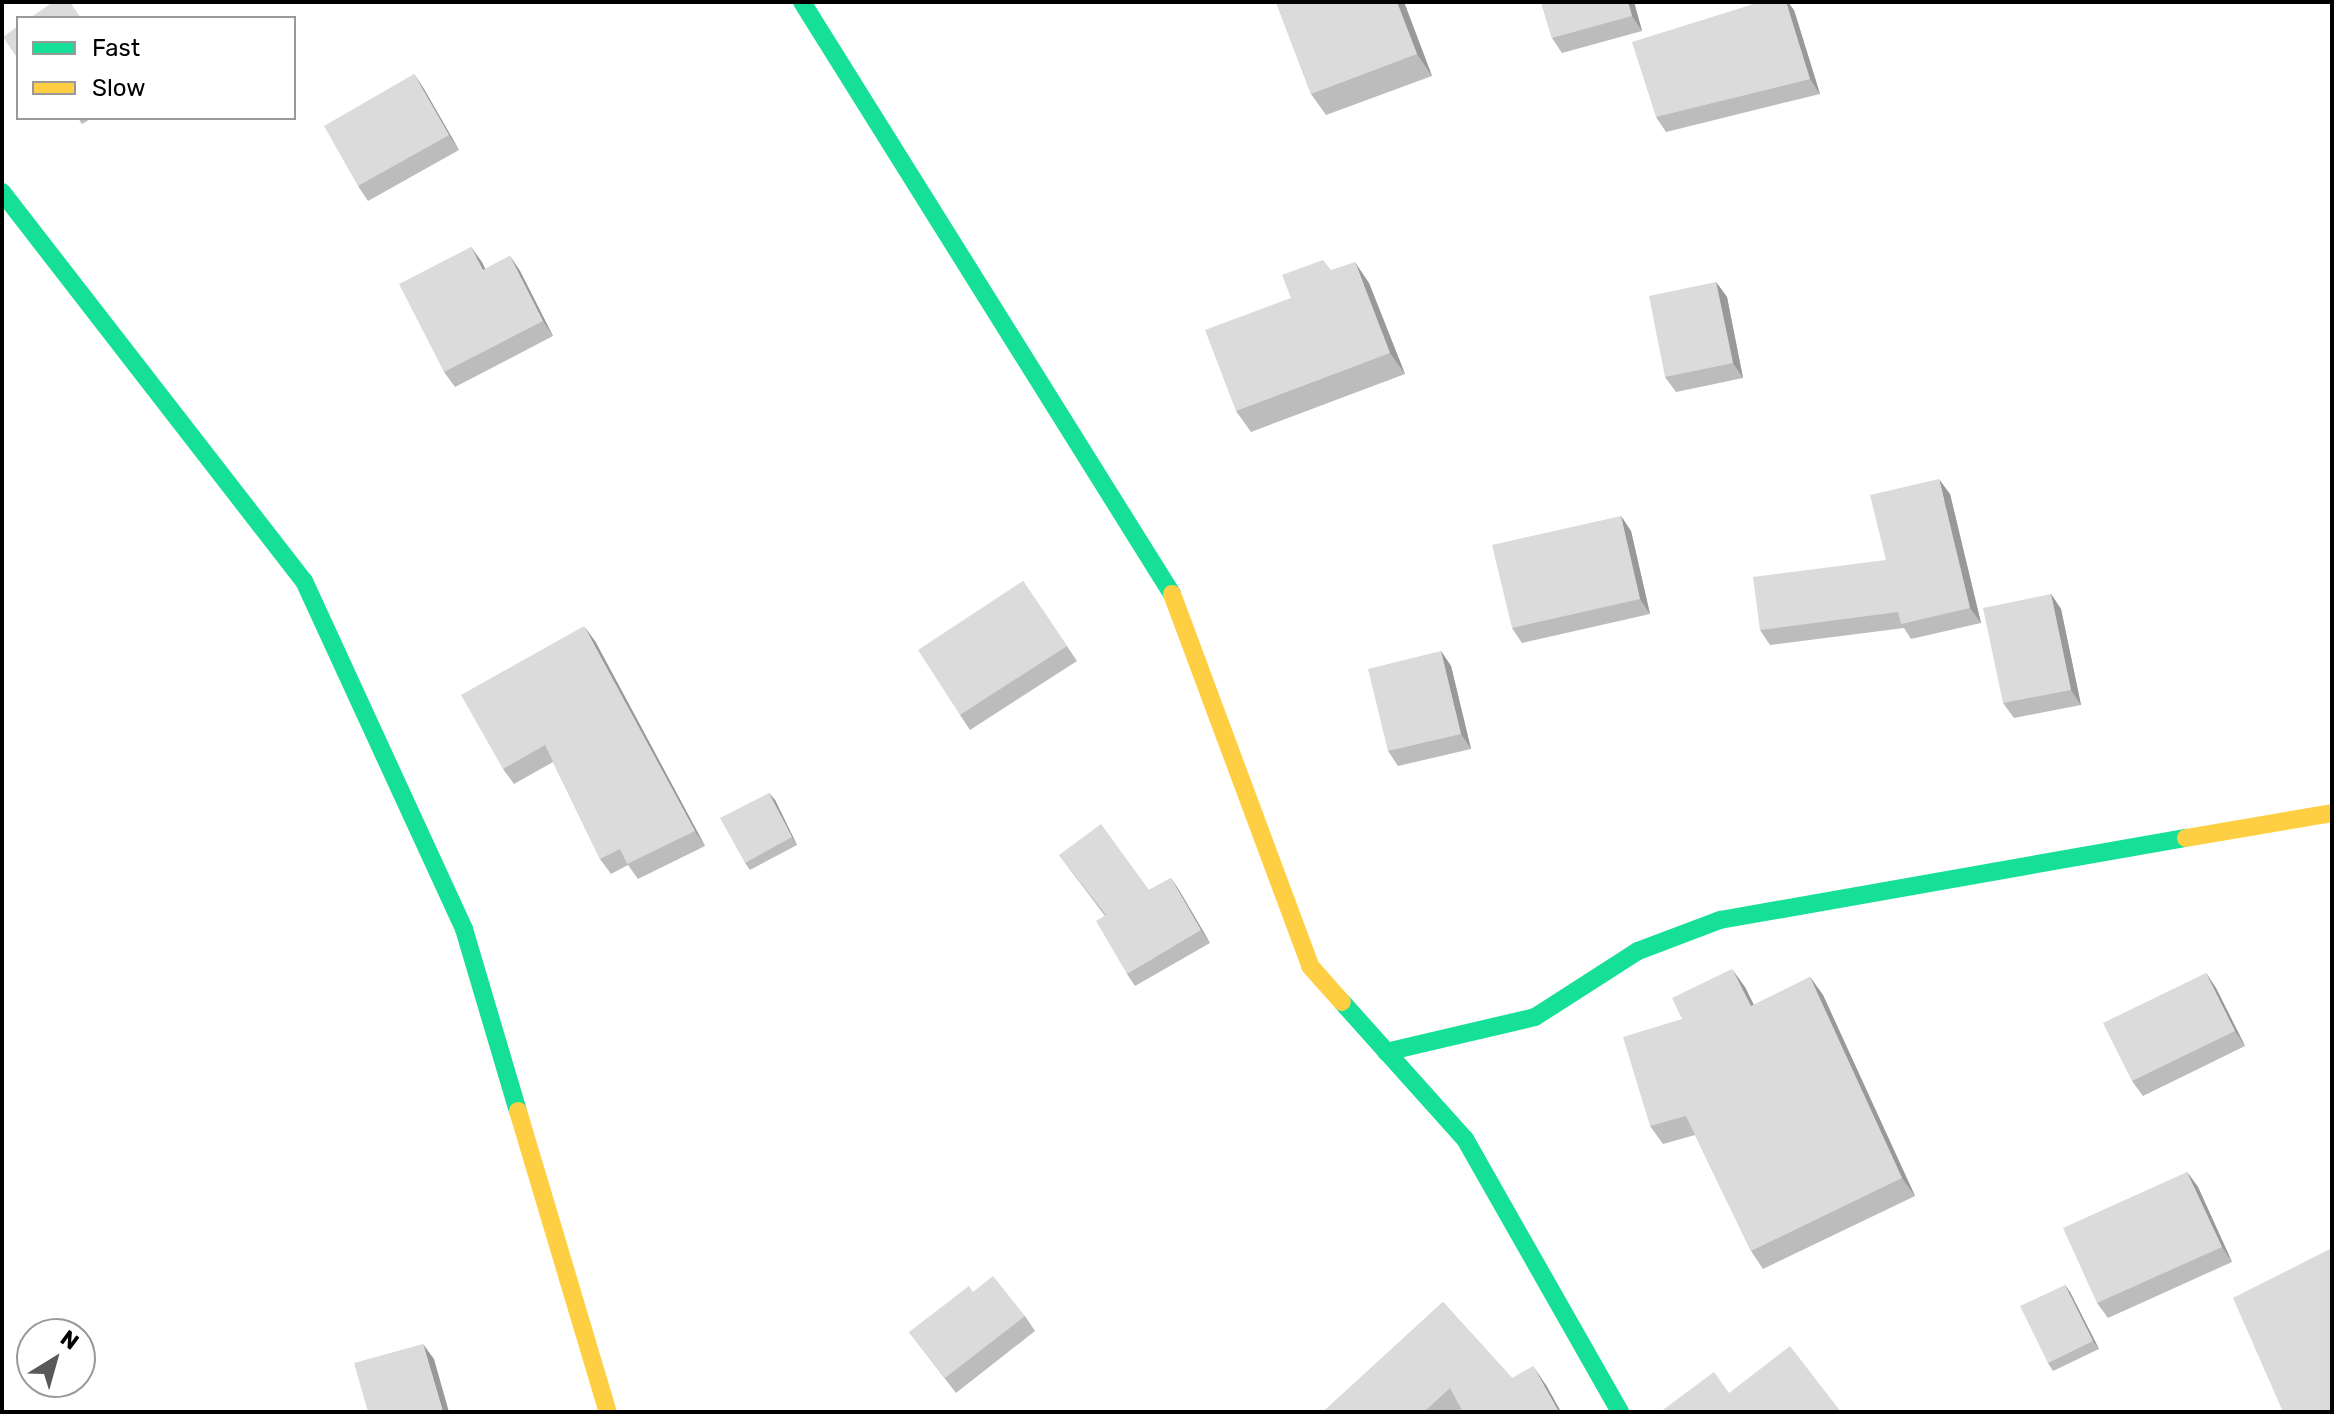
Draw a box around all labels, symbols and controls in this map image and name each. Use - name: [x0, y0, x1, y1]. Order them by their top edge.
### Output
- legend: [16, 16, 296, 120]
- text: Fast: [92, 34, 140, 62]
- text: Slow: [92, 74, 145, 102]
- north arrow: [16, 1318, 96, 1398]
- text: N: [55, 1324, 84, 1356]

